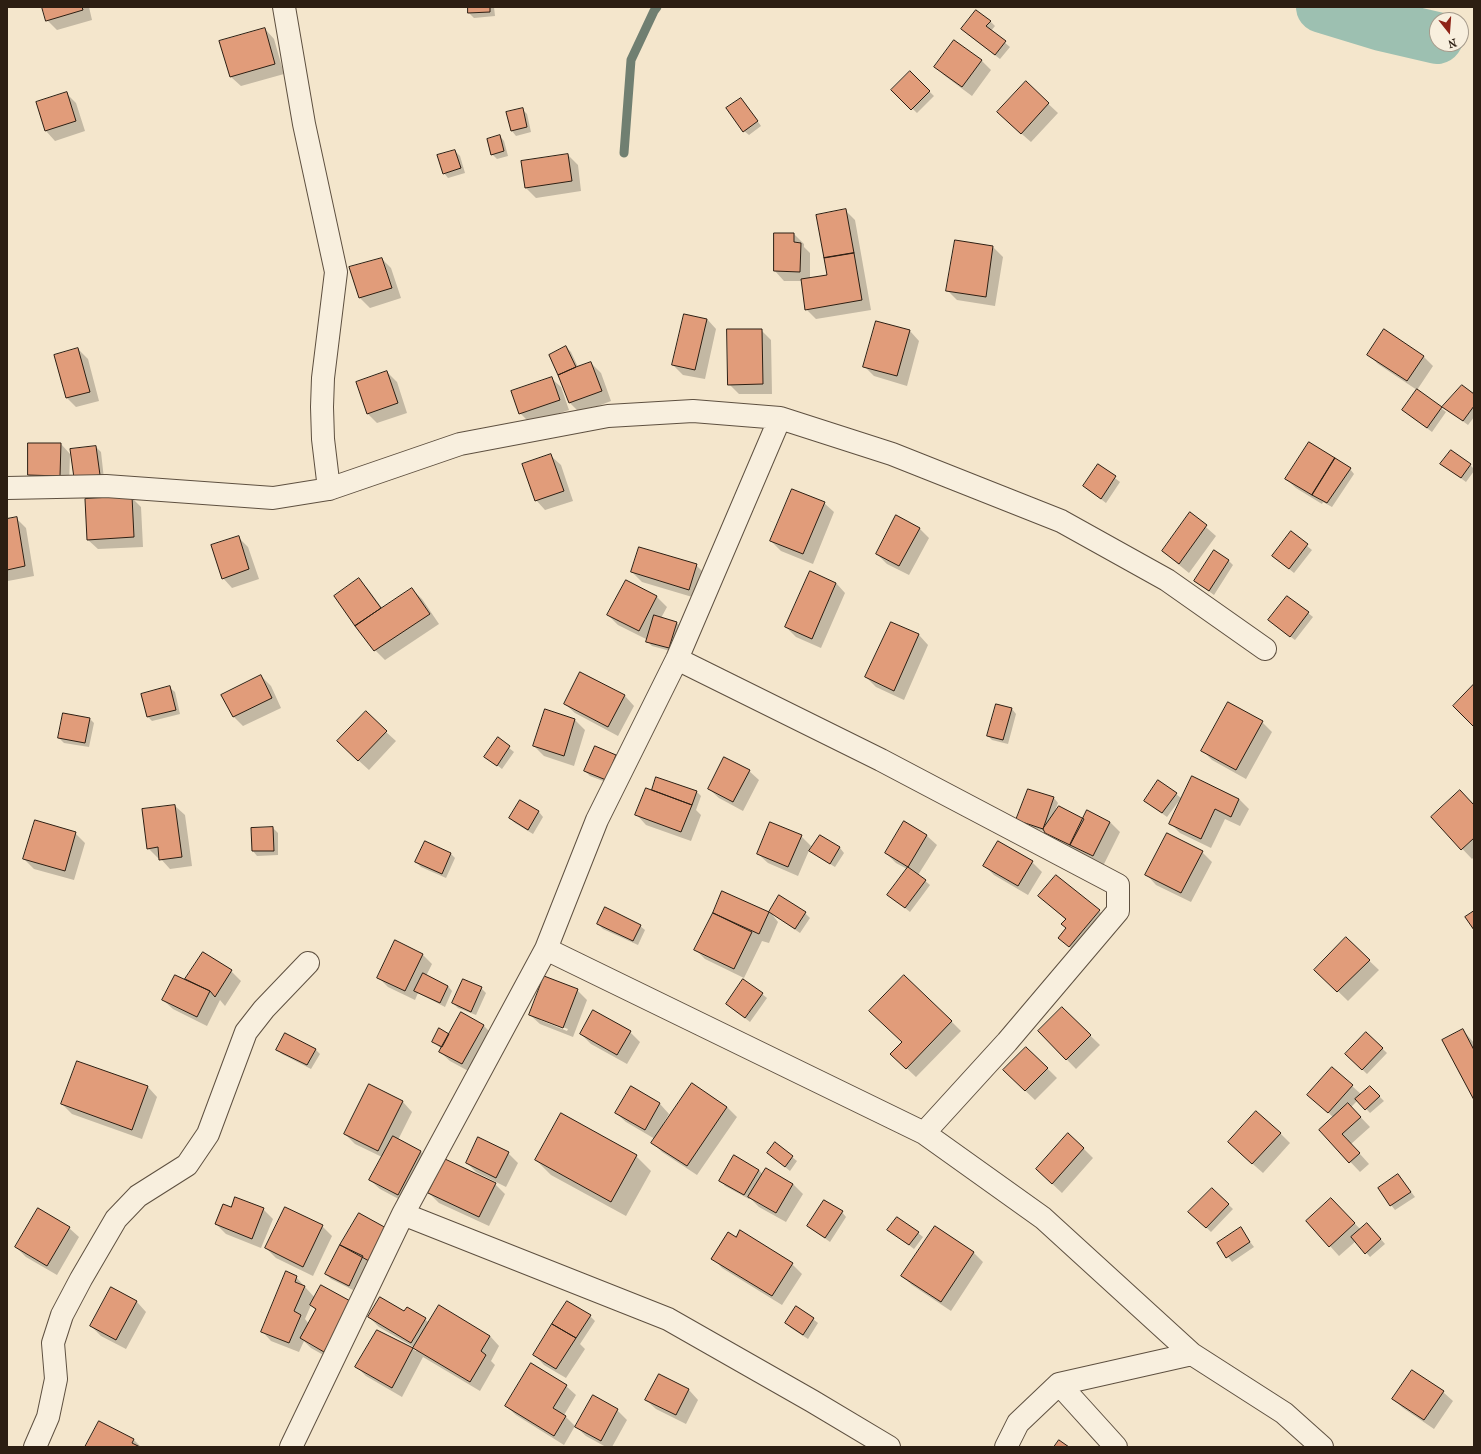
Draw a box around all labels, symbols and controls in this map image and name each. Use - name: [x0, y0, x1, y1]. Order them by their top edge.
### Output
- north arrow: [1429, 12, 1469, 52]
- text: N: [1446, 36, 1458, 50]

